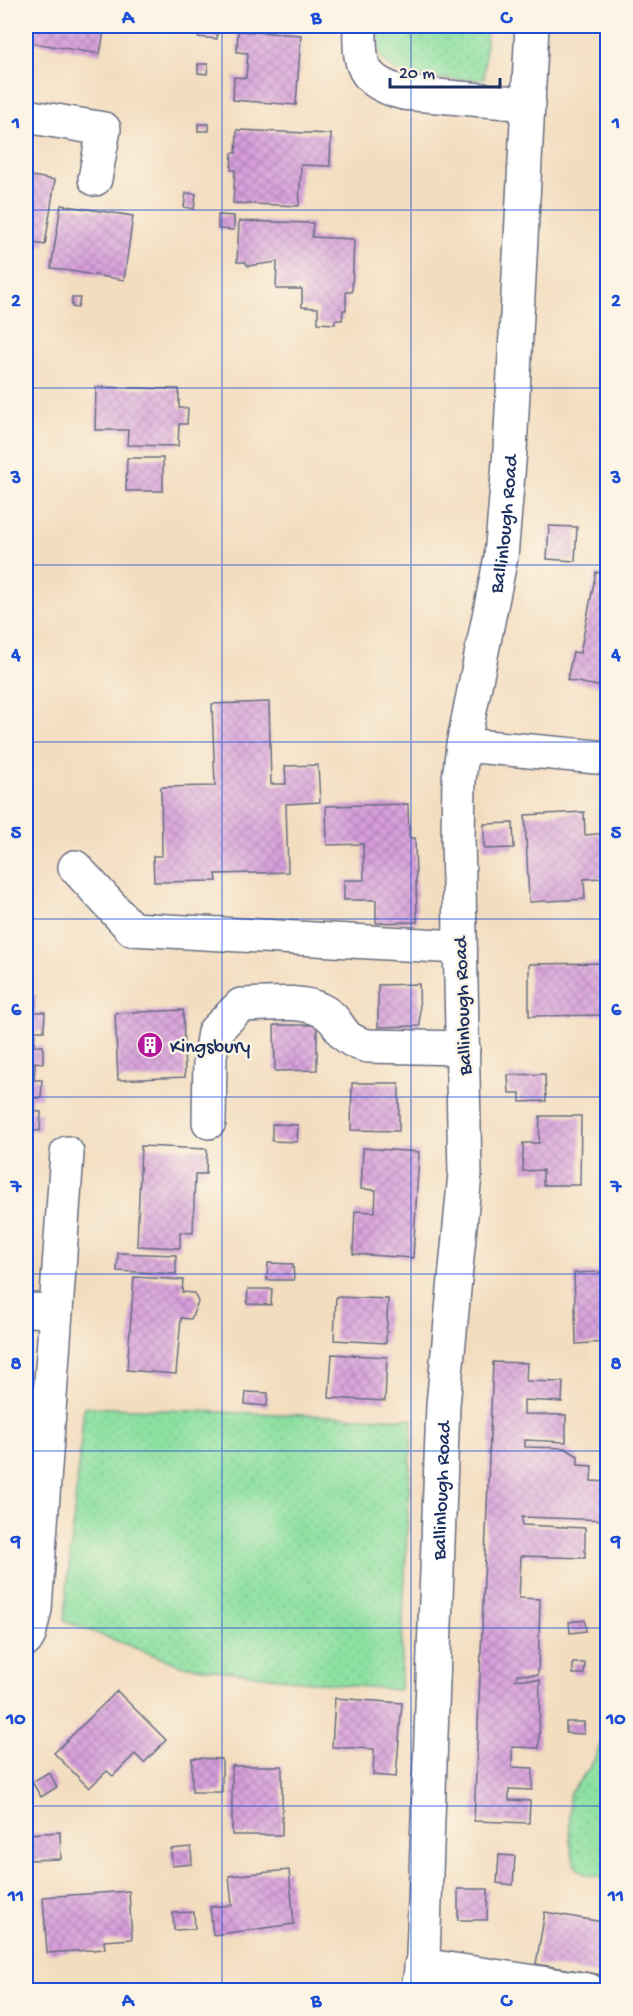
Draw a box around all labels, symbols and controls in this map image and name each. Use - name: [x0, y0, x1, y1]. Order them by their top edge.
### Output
- text: A: [121, 8, 136, 31]
- text: B: [310, 8, 322, 31]
- text: C: [500, 8, 514, 31]
- scale bar: [390, 51, 500, 89]
- text: 20 m: [399, 64, 435, 85]
- text: 1: [11, 113, 20, 136]
- text: 1: [611, 113, 620, 136]
- text: 2: [11, 291, 21, 314]
- text: 2: [611, 291, 621, 314]
- street label: Ballinlough Road: [486, 452, 525, 597]
- text: 3: [10, 468, 21, 491]
- text: 3: [610, 468, 621, 491]
- text: 4: [10, 645, 21, 668]
- text: 4: [610, 645, 621, 668]
- text: 5: [11, 823, 22, 846]
- text: 5: [611, 823, 622, 846]
- street label: Ballinlough Road: [451, 934, 478, 1077]
- text: 6: [11, 1000, 22, 1023]
- text: 6: [611, 1000, 622, 1023]
- building icon: Kingsbury: [135, 1030, 165, 1060]
- place label: Kingsbury: [170, 1037, 251, 1060]
- text: 7: [10, 1177, 23, 1200]
- text: 7: [610, 1177, 623, 1200]
- text: 8: [11, 1354, 22, 1377]
- text: 8: [611, 1354, 622, 1377]
- street label: Ballinlough Road: [429, 1419, 457, 1562]
- text: 9: [10, 1532, 21, 1555]
- text: 9: [610, 1532, 621, 1555]
- text: 10: [5, 1709, 26, 1732]
- text: 10: [605, 1709, 626, 1732]
- text: 11: [7, 1886, 24, 1909]
- text: 11: [607, 1886, 624, 1909]
- text: A: [121, 1991, 136, 2014]
- text: B: [310, 1991, 322, 2014]
- text: C: [500, 1991, 514, 2014]

